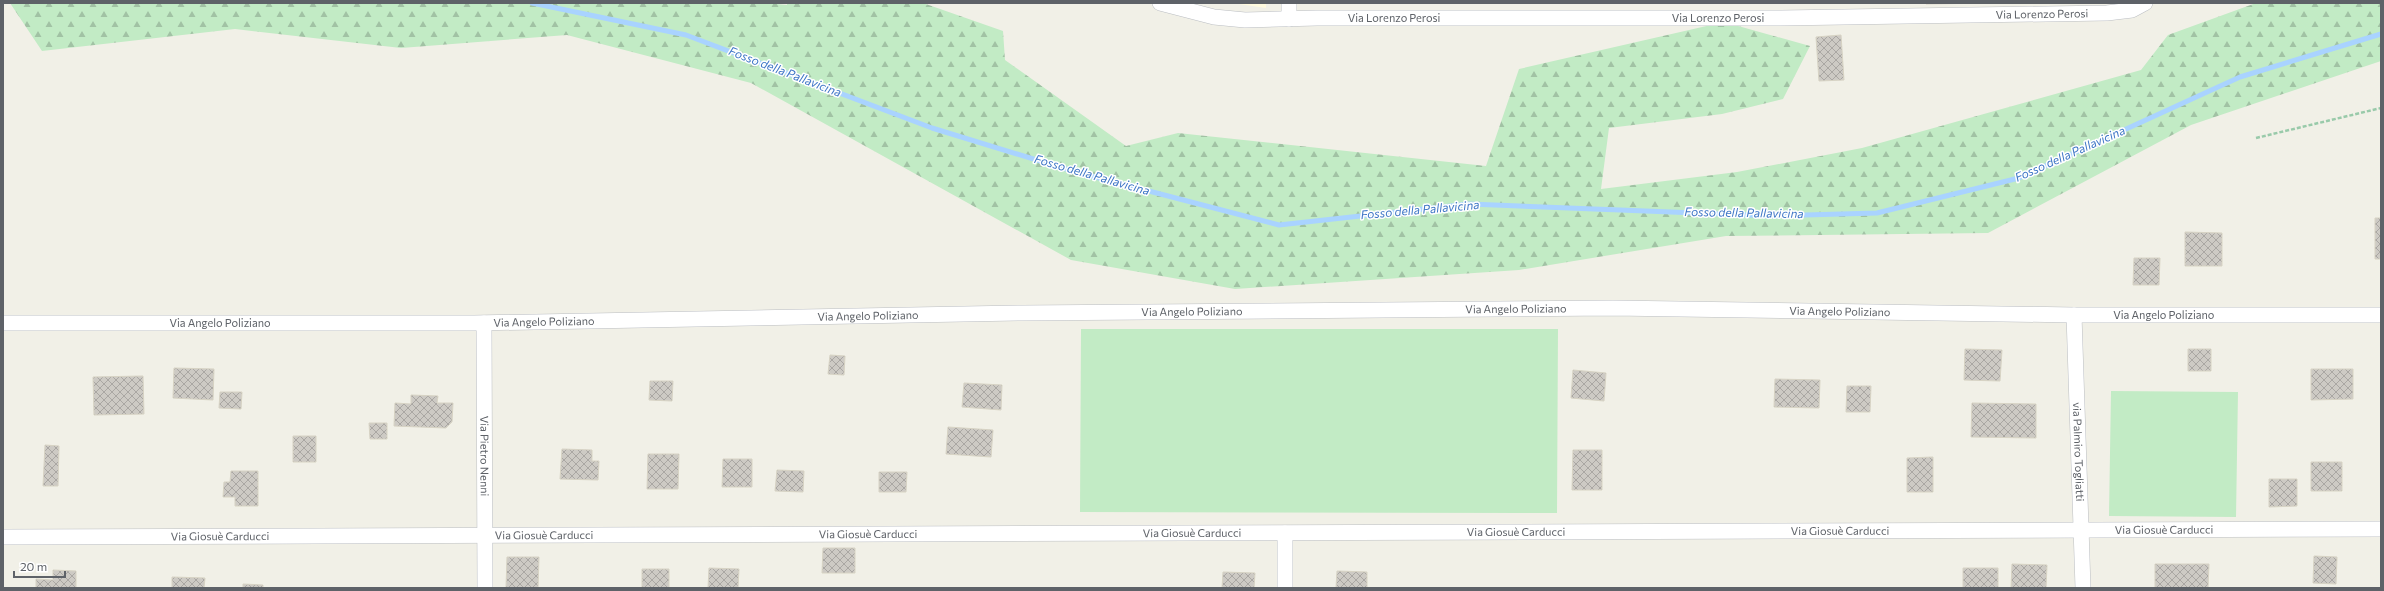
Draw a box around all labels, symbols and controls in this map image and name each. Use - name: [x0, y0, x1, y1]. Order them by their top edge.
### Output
- street label: Via Lorenzo Perosi: [1996, 6, 2089, 21]
- street label: Via Lorenzo Perosi: [1348, 11, 1441, 24]
- street label: Via Lorenzo Perosi: [1672, 11, 1765, 24]
- water label: Fosso della Pallavicina: [727, 43, 844, 99]
- water label: Fosso della Pallavicina: [2012, 122, 2127, 184]
- water label: Fosso della Pallavicina: [1033, 151, 1152, 197]
- water label: Fosso della Pallavicina: [1360, 197, 1480, 221]
- water label: Fosso della Pallavicina: [1684, 204, 1804, 220]
- street label: Via Angelo Poliziano: [1465, 301, 1567, 315]
- street label: Via Angelo Poliziano: [1141, 304, 1243, 318]
- street label: Via Angelo Poliziano: [1789, 304, 1891, 318]
- street label: Via Angelo Poliziano: [817, 308, 919, 323]
- street label: Via Angelo Poliziano: [2113, 308, 2215, 321]
- street label: Via Angelo Poliziano: [493, 314, 595, 329]
- street label: Via Angelo Poliziano: [169, 316, 271, 329]
- street label: via Palmiro Togliatti: [2071, 402, 2087, 502]
- street label: Via Pietro Nenni: [478, 416, 492, 497]
- street label: Via Giosuè Carducci: [2115, 523, 2213, 536]
- street label: Via Giosuè Carducci: [1791, 524, 1889, 537]
- street label: Via Giosuè Carducci: [1467, 525, 1565, 538]
- street label: Via Giosuè Carducci: [1143, 526, 1241, 539]
- street label: Via Giosuè Carducci: [819, 527, 917, 540]
- street label: Via Giosuè Carducci: [495, 528, 593, 541]
- street label: Via Giosuè Carducci: [171, 529, 269, 542]
- scale bar: [14, 553, 65, 579]
- text: 20 m: [20, 559, 47, 573]

